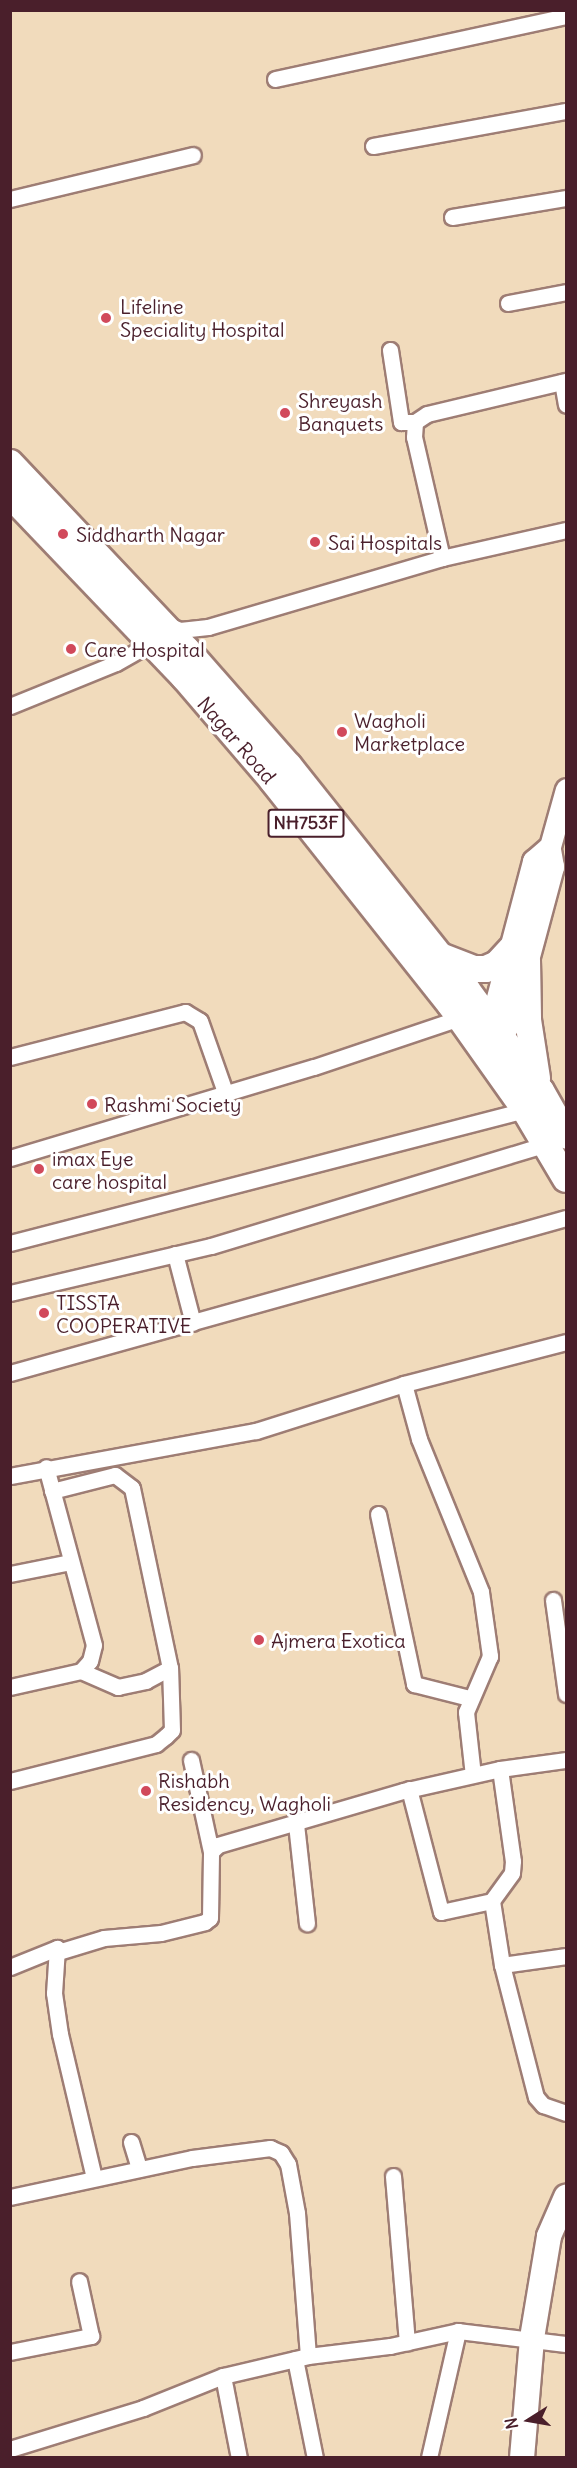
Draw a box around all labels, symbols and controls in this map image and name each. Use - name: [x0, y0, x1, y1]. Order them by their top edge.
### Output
- place label: Lifeline Speciality Hospital: [120, 294, 284, 341]
- marker: Lifeline Speciality Hospital: [97, 309, 115, 327]
- place label: Shreyash Banquets: [298, 389, 383, 436]
- marker: Shreyash Banquets: [276, 404, 294, 422]
- place label: Siddharth Nagar: [76, 522, 225, 546]
- marker: Siddharth Nagar: [54, 525, 72, 543]
- place label: Sai Hospitals: [328, 530, 442, 554]
- marker: Sai Hospitals: [306, 533, 324, 551]
- place label: Care Hospital: [84, 637, 205, 661]
- marker: Care Hospital: [62, 640, 80, 658]
- street label: Nagar Road: [193, 692, 281, 788]
- place label: Wagholi Marketplace: [354, 708, 465, 755]
- marker: Wagholi Marketplace: [335, 725, 349, 739]
- road number: NH753F: [267, 808, 345, 838]
- place label: Rashmi Society: [104, 1092, 241, 1116]
- marker: Rashmi Society: [85, 1097, 99, 1111]
- place label: imax Eye care hospital: [52, 1146, 167, 1193]
- marker: imax Eye care hospital: [30, 1160, 48, 1178]
- place label: TISSTA COOPERATIVE: [56, 1290, 192, 1337]
- marker: TISSTA COOPERATIVE: [37, 1306, 51, 1320]
- place label: Ajmera Exotica: [271, 1628, 406, 1652]
- marker: Ajmera Exotica: [252, 1633, 266, 1647]
- place label: Rishabh Residency, Wagholi: [158, 1768, 331, 1815]
- marker: Rishabh Residency, Wagholi: [139, 1784, 153, 1798]
- north arrow: [499, 2390, 559, 2450]
- text: N: [500, 2416, 522, 2431]

